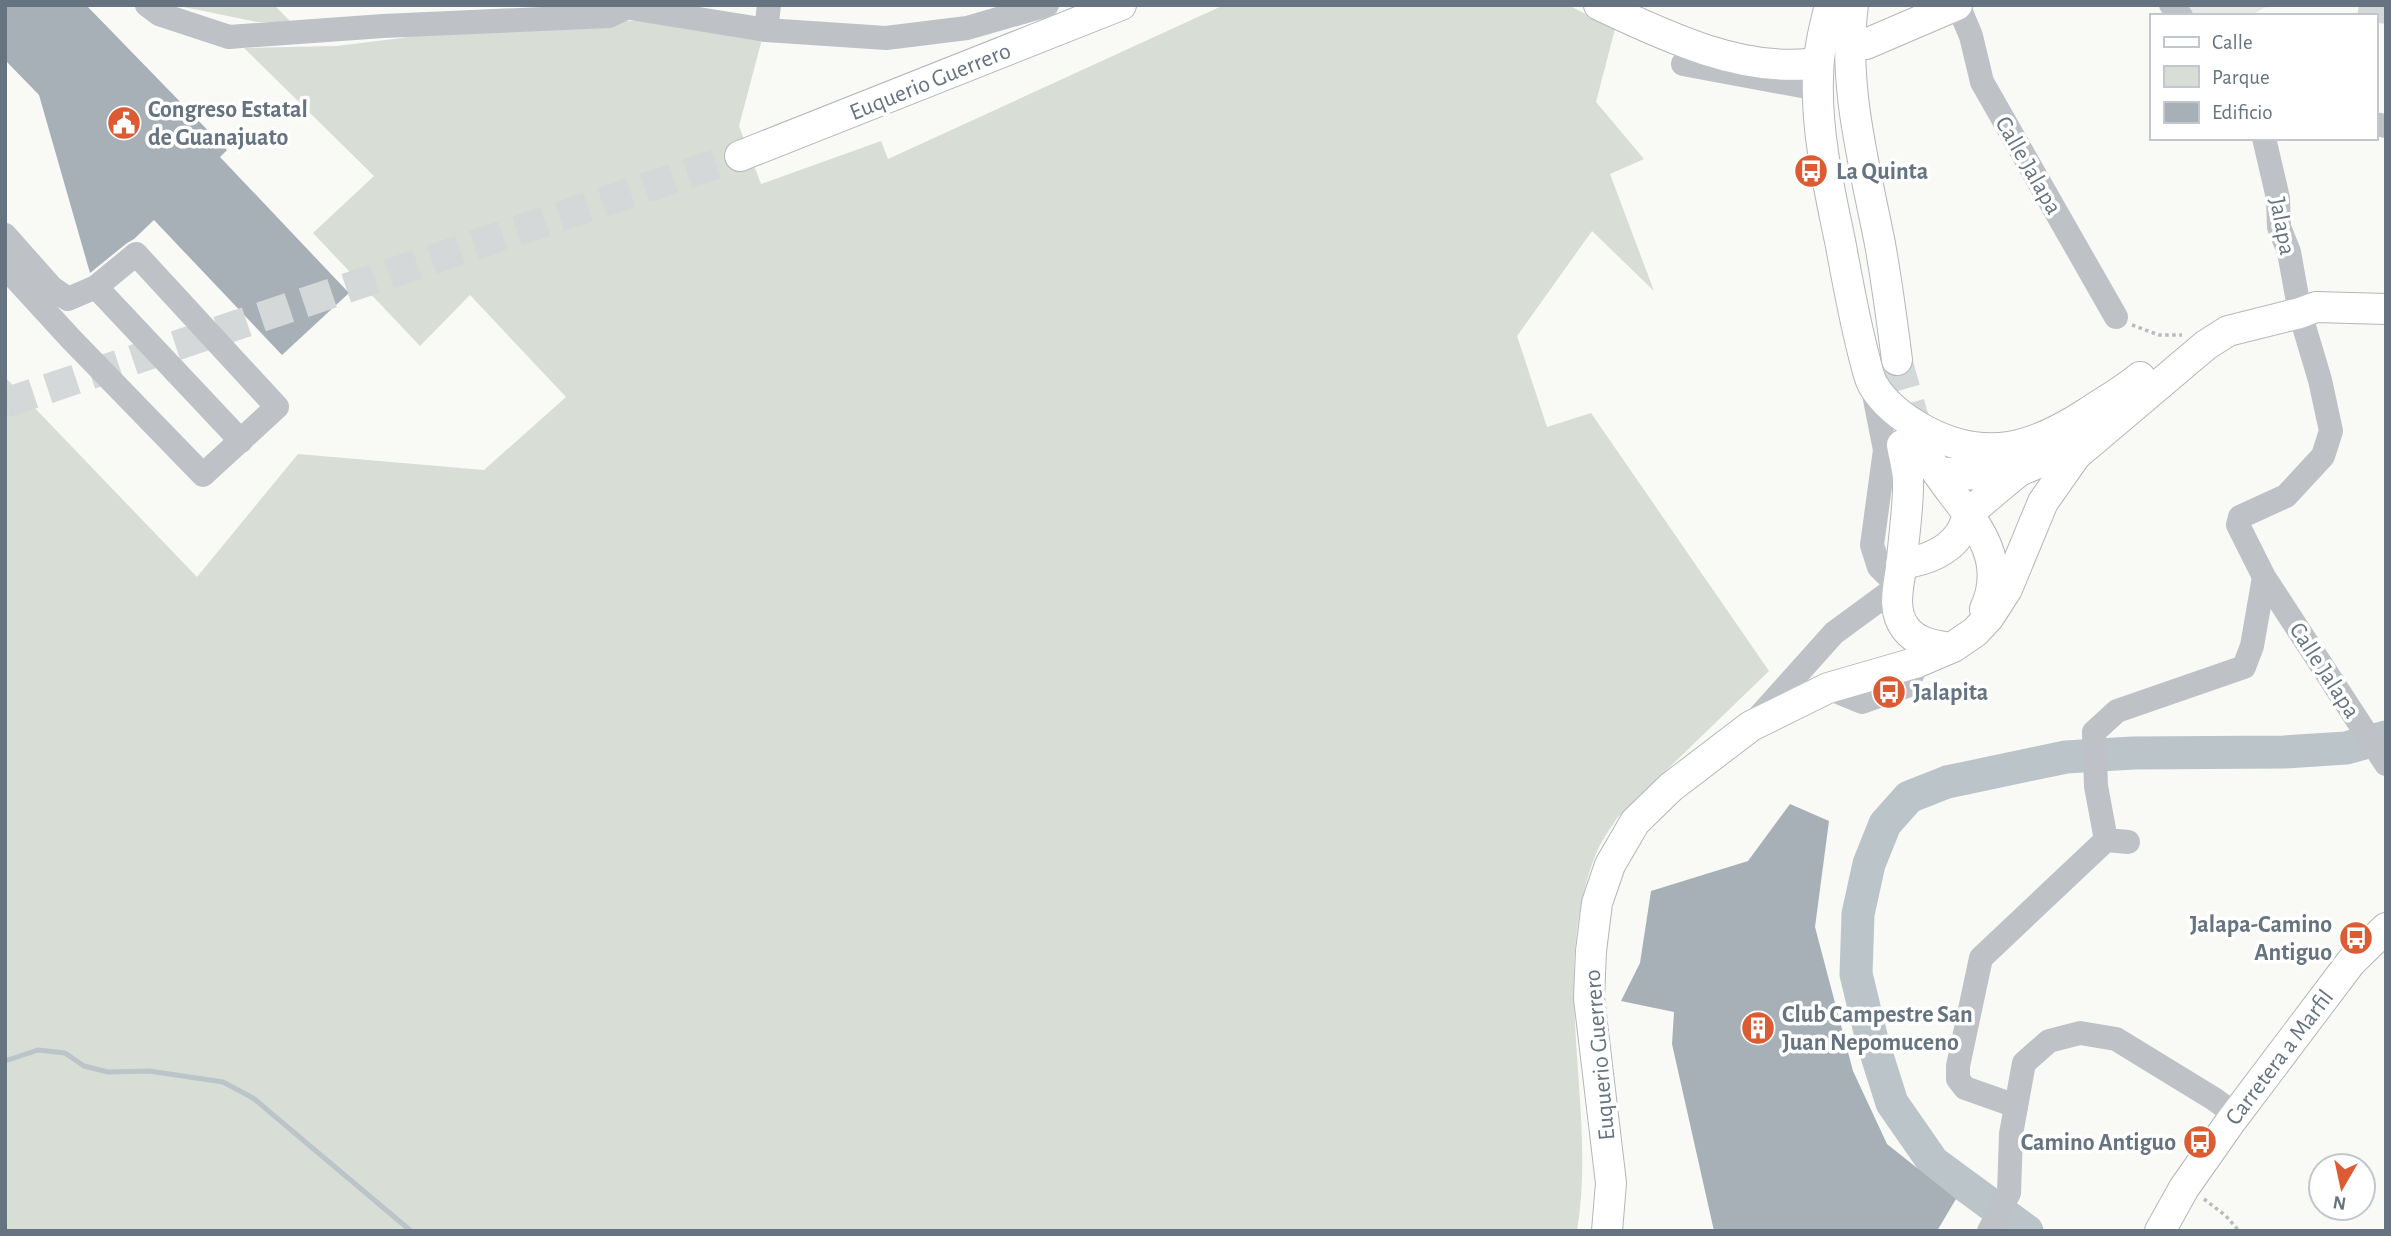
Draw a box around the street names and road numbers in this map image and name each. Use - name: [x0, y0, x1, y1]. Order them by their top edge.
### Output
- street label: Euquerio Guerrero: [846, 39, 1014, 125]
- street label: Calle Jalapa: [1991, 112, 2066, 219]
- street label: Jalapa: [2265, 195, 2299, 257]
- street label: Calle Jalapa: [2284, 618, 2364, 723]
- street label: Euquerio Guerrero: [1581, 968, 1619, 1141]
- street label: Carretera a Marfil: [2221, 986, 2338, 1130]

